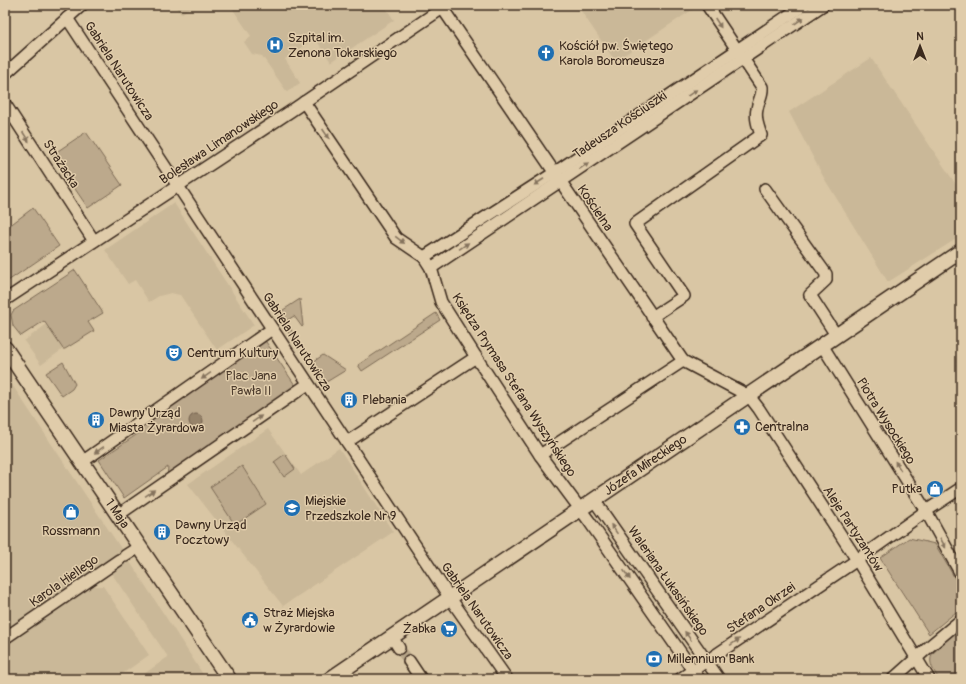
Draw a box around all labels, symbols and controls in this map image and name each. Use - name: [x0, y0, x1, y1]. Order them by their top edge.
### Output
- one-way arrow: [715, 17, 722, 28]
- one-way arrow: [794, 17, 805, 25]
- street label: Gabriela Narutowicza: [81, 18, 157, 124]
- north arrow: [900, 26, 940, 66]
- place label: Szpital im. Zenona Tokarskiego: [288, 30, 397, 61]
- text: N: [916, 30, 924, 43]
- hospital icon: Szpital im. Zenona Tokarskiego: [265, 35, 285, 55]
- place label: Kościół pw. Świętego Karola Boromeusza: [559, 38, 673, 69]
- church icon: Kościół pw. Świętego Karola Boromeusza: [536, 43, 556, 63]
- street label: Tadeusza Kościuszki: [570, 88, 670, 162]
- one-way arrow: [686, 90, 697, 97]
- street label: Bolesława Limanowskiego: [157, 96, 281, 188]
- one-way arrow: [322, 129, 330, 140]
- one-way arrow: [23, 131, 30, 142]
- street label: Strażacka: [39, 137, 83, 191]
- one-way arrow: [579, 162, 589, 170]
- one-way arrow: [533, 179, 545, 186]
- street label: Kościelna: [574, 182, 616, 234]
- one-way arrow: [395, 236, 406, 245]
- one-way arrow: [459, 242, 469, 250]
- street label: Gabriela Narutowicza: [259, 289, 335, 395]
- street label: Księdza Prymasa Stefana Wyszyńskiego: [448, 290, 580, 480]
- theatre icon: Centrum Kultury: [164, 343, 184, 363]
- place label: Centrum Kultury: [187, 345, 279, 361]
- park label: Plac Jana Pawła II: [225, 368, 277, 399]
- one-way arrow: [200, 372, 211, 380]
- street label: Piotra Wysockiego: [853, 375, 919, 467]
- building icon: Plebania: [339, 390, 359, 410]
- place label: Plebania: [362, 392, 406, 408]
- place label: Dawny Urząd Miasta Żyrardowa: [109, 405, 204, 436]
- building icon: Dawny Urząd Miasta Żyrardowa: [86, 410, 106, 430]
- one-way arrow: [252, 415, 262, 423]
- pharmacy icon: Centralna: [732, 417, 752, 437]
- place label: Centralna: [755, 419, 809, 435]
- street label: Józefa Mireckiego: [601, 431, 690, 499]
- one-way arrow: [94, 446, 104, 454]
- one-way arrow: [894, 461, 902, 471]
- shop icon: Putka: [925, 479, 945, 499]
- place label: Putka: [892, 481, 922, 497]
- street label: Aleje Partyzantów: [819, 483, 887, 575]
- one-way arrow: [145, 489, 155, 497]
- place label: Miejskie Przedszkole Nr 9: [305, 493, 397, 524]
- street label: 1 Maja: [101, 496, 133, 532]
- school or university icon: Miejskie Przedszkole Nr 9: [282, 498, 302, 518]
- shop icon: Rossmann: [61, 502, 81, 522]
- place label: Dawny Urząd Pocztowy: [175, 517, 247, 548]
- building icon: Dawny Urząd Pocztowy: [152, 522, 172, 542]
- place label: Rossmann: [42, 523, 100, 539]
- street label: Waleriana Łukasińskiego: [624, 523, 712, 639]
- one-way arrow: [610, 524, 618, 535]
- one-way arrow: [940, 537, 947, 548]
- street label: Karola Hiellego: [27, 551, 101, 611]
- street label: Gabriela Narutowicza: [437, 559, 517, 663]
- one-way arrow: [623, 570, 631, 580]
- street label: Stefana Okrzei: [723, 579, 799, 637]
- place label: Straż Miejska w Żyrardowie: [263, 605, 336, 636]
- public building icon: Straż Miejska w Żyrardowie: [240, 610, 260, 630]
- supermarket icon: Żabka: [439, 619, 459, 639]
- place label: Żabka: [403, 621, 436, 637]
- one-way arrow: [684, 631, 692, 641]
- one-way arrow: [730, 638, 741, 646]
- bank icon: Millennium Bank: [644, 649, 664, 669]
- place label: Millennium Bank: [667, 651, 755, 667]

